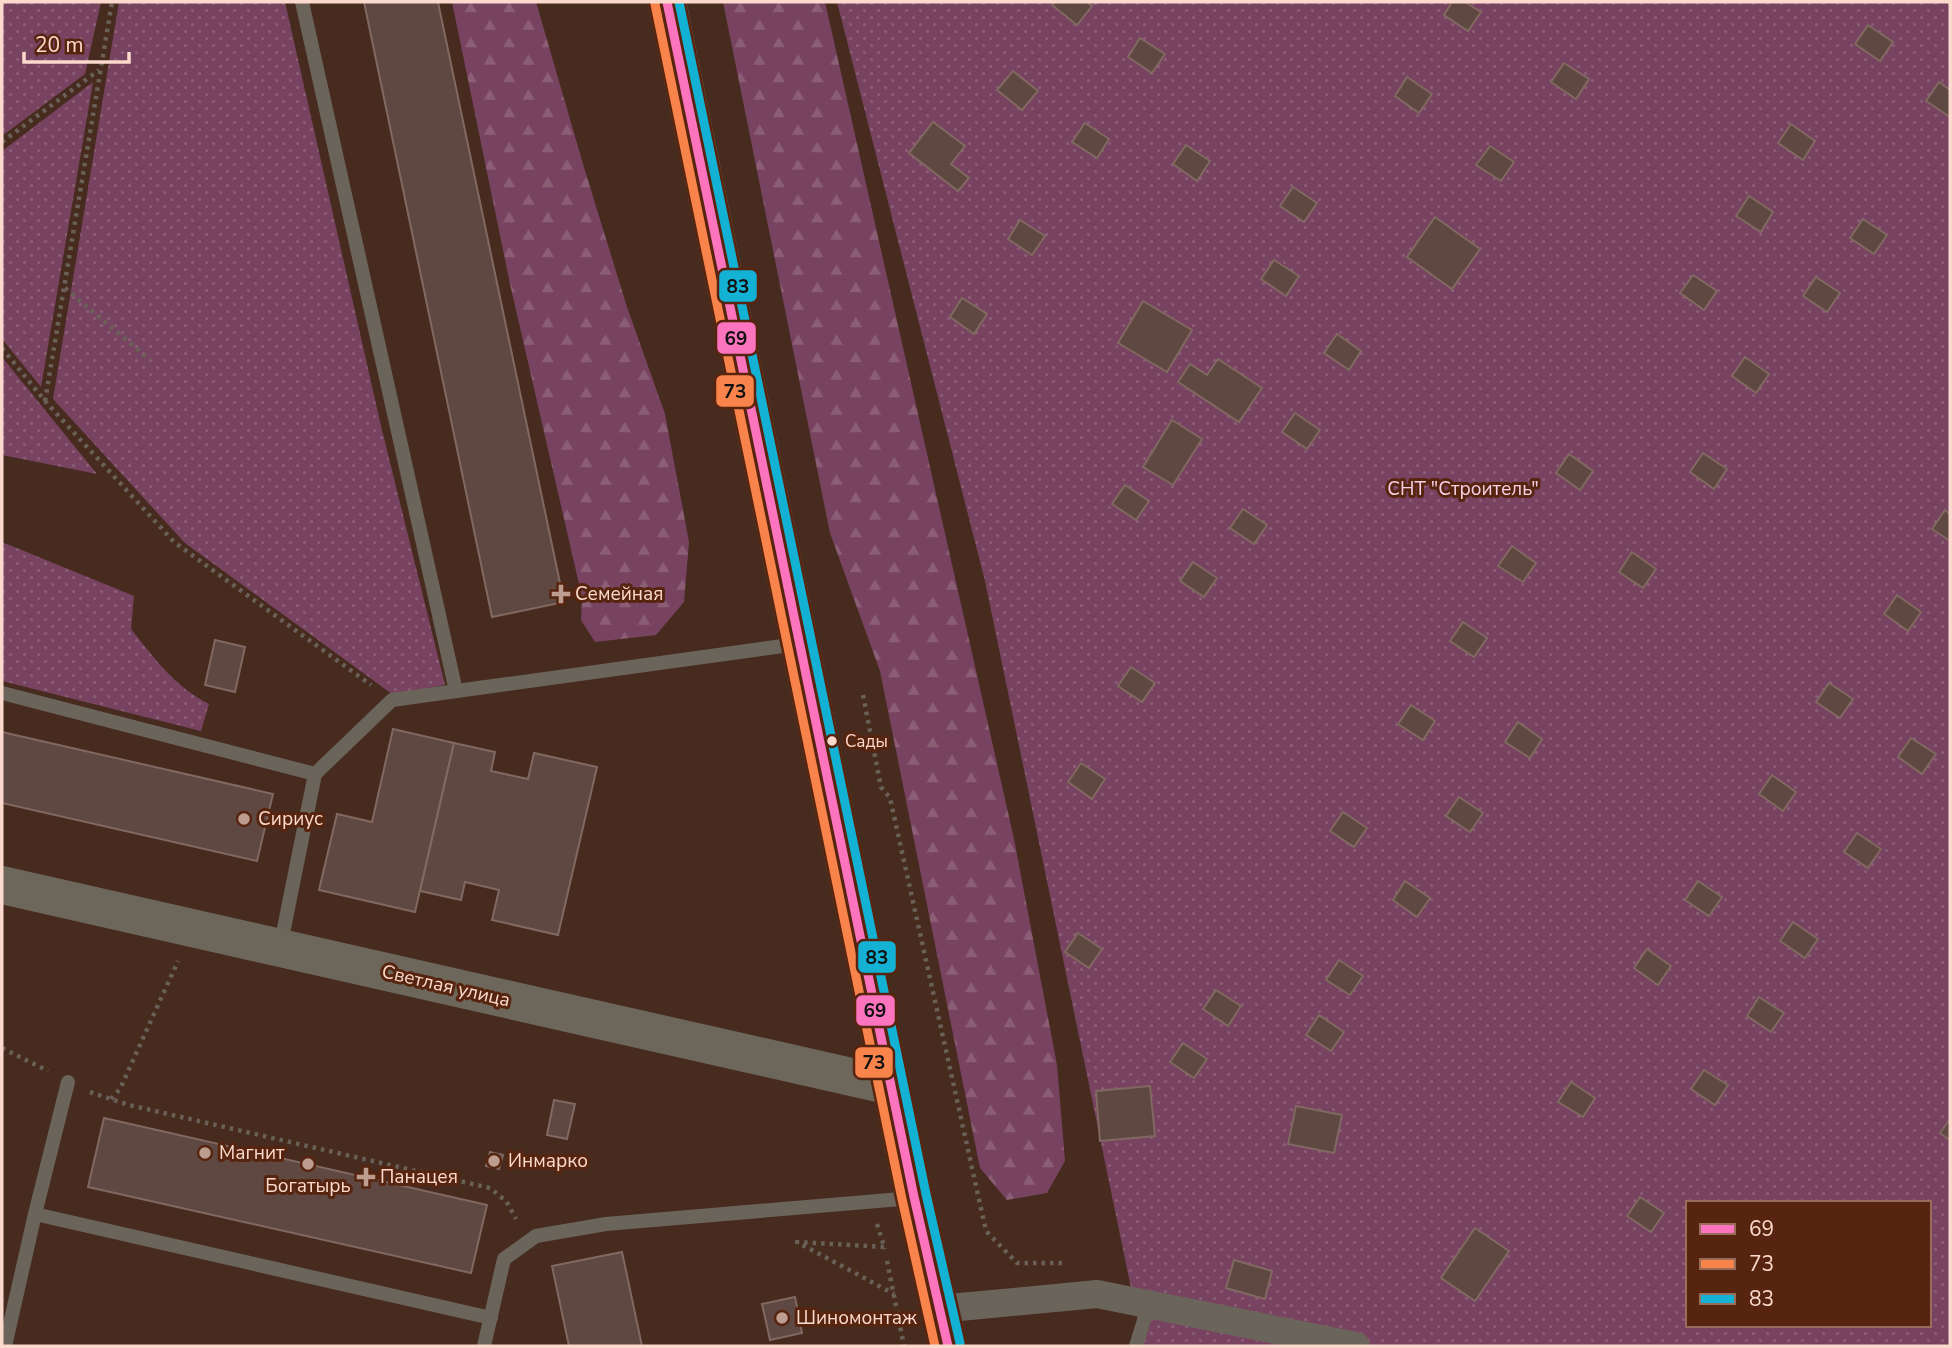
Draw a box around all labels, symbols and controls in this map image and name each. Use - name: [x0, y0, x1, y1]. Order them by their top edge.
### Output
- scale bar: [24, 21, 130, 65]
- text: 20 m: [35, 31, 84, 59]
- line badge: 83: [718, 269, 758, 303]
- text: 83: [727, 274, 749, 300]
- line badge: 69: [716, 321, 757, 355]
- text: 69: [725, 326, 747, 352]
- line badge: 73: [715, 374, 755, 408]
- text: 73: [724, 379, 746, 405]
- park label: СНТ "Строитель": [1387, 476, 1539, 502]
- place label: Семейная: [575, 581, 663, 607]
- marker: Семейная: [553, 586, 569, 602]
- place label: Сады: [845, 730, 888, 753]
- marker: Сады: [825, 734, 839, 748]
- place label: Сириус: [258, 806, 323, 832]
- marker: Сириус: [236, 811, 252, 827]
- line badge: 83: [857, 940, 897, 974]
- text: 83: [866, 945, 888, 971]
- street label: Светлая улица: [379, 959, 513, 1013]
- line badge: 69: [855, 994, 896, 1027]
- text: 69: [864, 998, 886, 1024]
- line badge: 73: [854, 1046, 894, 1079]
- text: 73: [863, 1050, 885, 1076]
- place label: Магнит: [219, 1140, 285, 1166]
- marker: Магнит: [197, 1145, 213, 1161]
- place label: Инмарко: [508, 1148, 588, 1174]
- marker: Инмарко: [486, 1153, 502, 1169]
- marker: Богатырь: [300, 1156, 316, 1172]
- place label: Панацея: [380, 1164, 458, 1190]
- marker: Панацея: [358, 1169, 374, 1185]
- place label: Богатырь: [265, 1173, 351, 1199]
- legend: [1686, 1201, 1931, 1327]
- text: 69: [1749, 1215, 1774, 1243]
- text: 73: [1749, 1250, 1774, 1278]
- text: 83: [1749, 1285, 1774, 1313]
- place label: Шиномонтаж: [796, 1305, 917, 1331]
- marker: Шиномонтаж: [774, 1310, 790, 1326]

